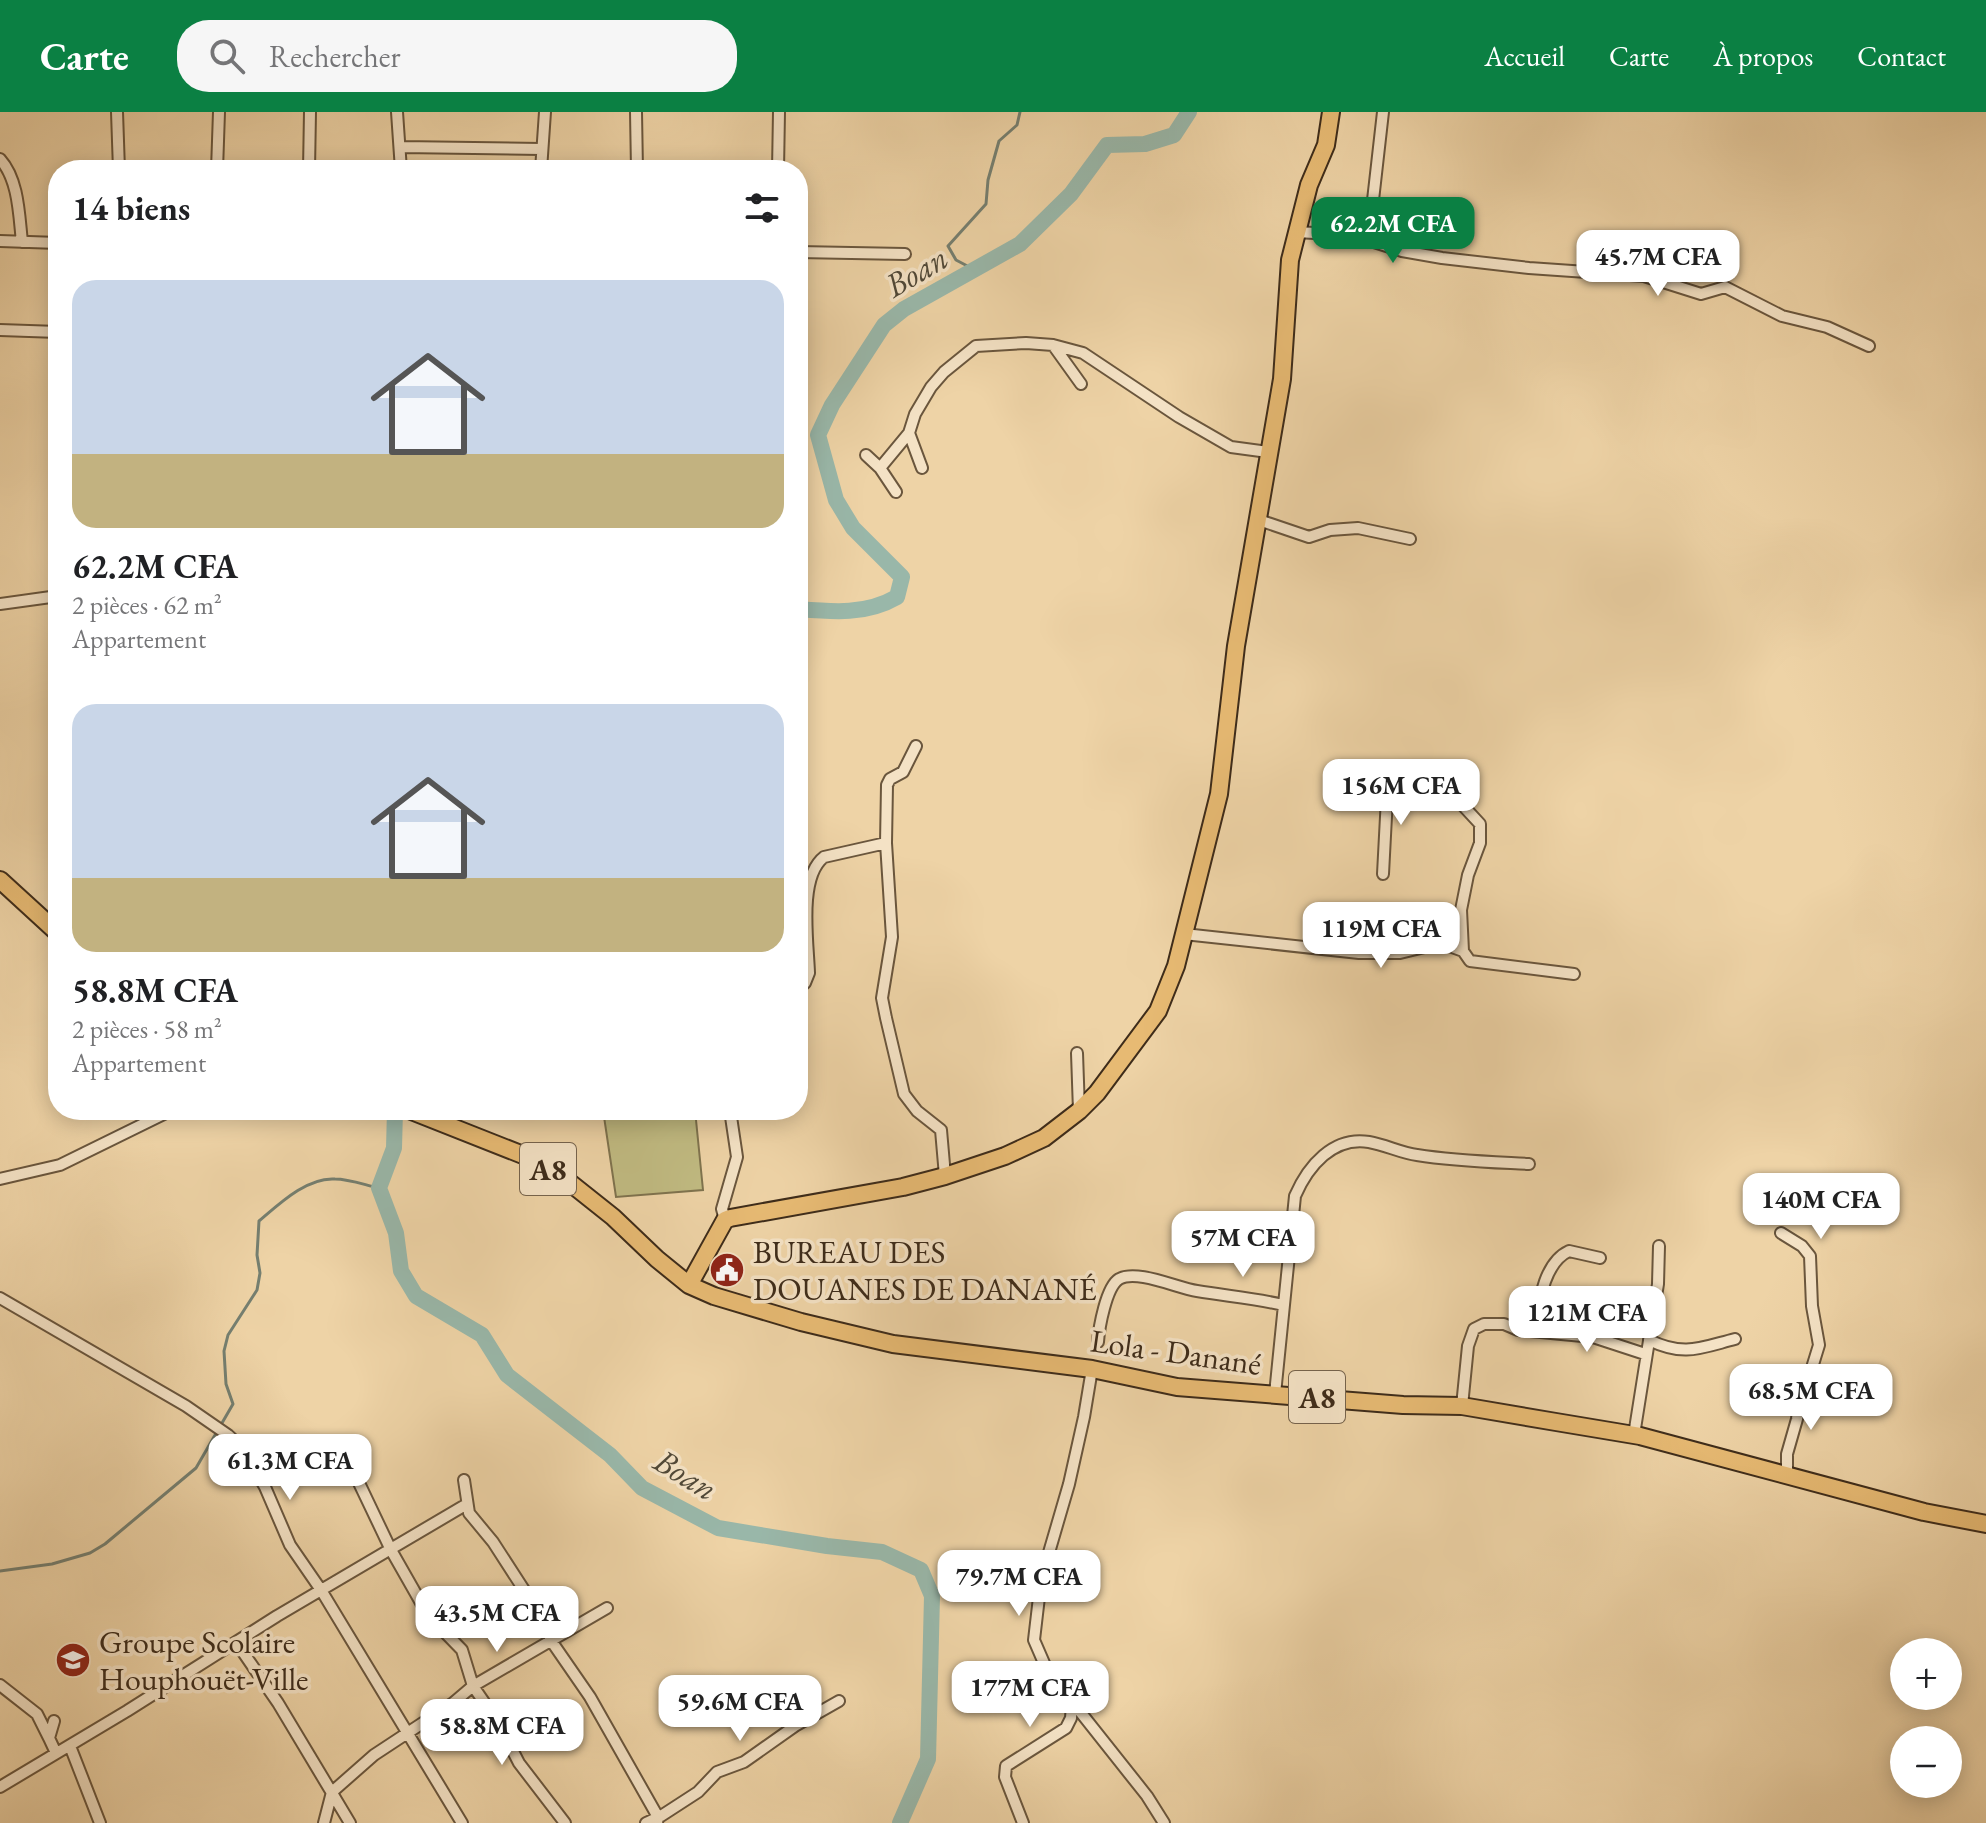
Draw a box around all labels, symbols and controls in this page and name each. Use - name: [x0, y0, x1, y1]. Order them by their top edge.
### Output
- search box: [177, 20, 737, 92]
- text: Carte: [40, 32, 129, 81]
- icon: search: [205, 34, 249, 78]
- text: Rechercher: [269, 37, 401, 76]
- text: Accueil: [1484, 38, 1565, 74]
- text: Carte: [1609, 38, 1669, 74]
- text: À propos: [1713, 38, 1813, 74]
- text: Contact: [1857, 38, 1946, 74]
- text: 14 biens: [72, 186, 190, 230]
- icon: filters: [740, 186, 784, 230]
- pin: 62.2M CFA: [1301, 197, 1485, 265]
- text: 62.2M CFA: [1330, 206, 1456, 240]
- pin: 45.7M CFA: [1566, 230, 1750, 298]
- water label: Boan: [875, 235, 956, 307]
- text: 45.7M CFA: [1595, 239, 1721, 273]
- icon: home: [356, 332, 500, 476]
- text: 62.2M CFA: [72, 544, 238, 588]
- text: 2 pièces · 62 m²: [72, 588, 222, 622]
- text: Appartement: [72, 622, 206, 656]
- icon: home: [356, 756, 500, 900]
- pin: 156M CFA: [1318, 759, 1484, 827]
- text: 156M CFA: [1341, 768, 1461, 802]
- pin: 119M CFA: [1298, 902, 1464, 970]
- text: 119M CFA: [1321, 911, 1441, 945]
- text: 58.8M CFA: [72, 968, 238, 1012]
- text: 2 pièces · 58 m²: [72, 1012, 222, 1046]
- text: Appartement: [72, 1046, 206, 1080]
- road number: A8: [520, 1143, 576, 1195]
- pin: 140M CFA: [1738, 1173, 1904, 1241]
- text: 140M CFA: [1761, 1182, 1881, 1216]
- pin: 57M CFA: [1169, 1211, 1317, 1279]
- text: 57M CFA: [1190, 1220, 1296, 1254]
- place label: BUREAU DES DOUANES DE DANANÉ: [753, 1231, 1097, 1310]
- public building icon: BUREAU DES DOUANES DE DANANÉ: [708, 1251, 746, 1289]
- pin: 121M CFA: [1504, 1286, 1670, 1354]
- text: 121M CFA: [1527, 1295, 1647, 1329]
- street label: Lola - Danané: [1088, 1319, 1264, 1385]
- pin: 68.5M CFA: [1719, 1364, 1903, 1432]
- road number: A8: [1289, 1371, 1345, 1423]
- text: 68.5M CFA: [1748, 1373, 1874, 1407]
- pin: 61.3M CFA: [198, 1434, 382, 1502]
- water label: Boan: [645, 1438, 726, 1510]
- text: 61.3M CFA: [227, 1443, 353, 1477]
- pin: 79.7M CFA: [927, 1550, 1111, 1618]
- text: 79.7M CFA: [956, 1559, 1082, 1593]
- pin: 43.5M CFA: [405, 1586, 589, 1654]
- text: 43.5M CFA: [434, 1595, 560, 1629]
- place label: Groupe Scolaire Houphouët-Ville: [99, 1621, 309, 1700]
- map controls: [1890, 1638, 1962, 1798]
- button: +: [1890, 1638, 1962, 1710]
- school or university icon: Groupe Scolaire Houphouët-Ville: [54, 1641, 92, 1679]
- pin: 177M CFA: [947, 1661, 1113, 1729]
- text: 177M CFA: [970, 1670, 1090, 1704]
- pin: 59.6M CFA: [648, 1675, 832, 1743]
- text: 59.6M CFA: [677, 1684, 803, 1718]
- pin: 58.8M CFA: [410, 1699, 594, 1767]
- text: 58.8M CFA: [439, 1708, 565, 1742]
- button: −: [1890, 1726, 1962, 1798]

